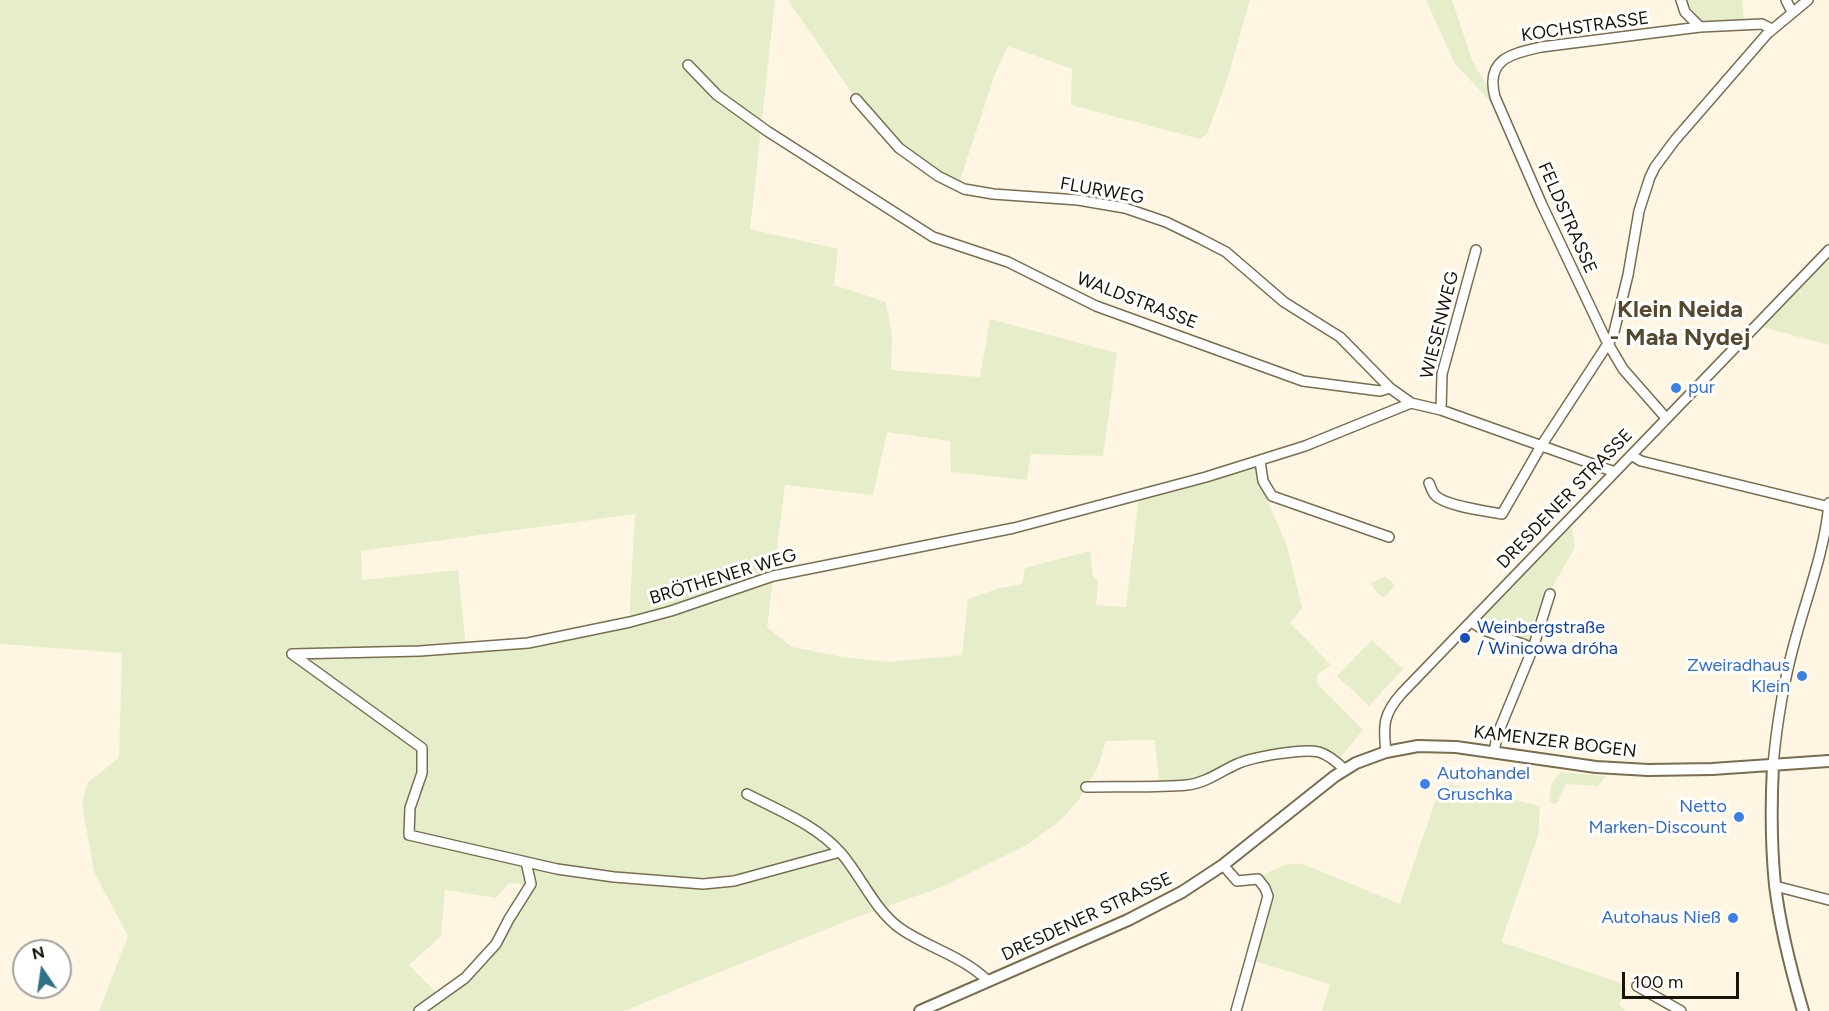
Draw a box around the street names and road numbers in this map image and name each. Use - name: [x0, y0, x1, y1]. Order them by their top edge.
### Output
- street label: KOCHSTRASSE: [1520, 7, 1650, 47]
- street label: FELDSTRASSE: [1533, 159, 1601, 277]
- street label: FLURWEG: [1058, 173, 1146, 209]
- street label: WALDSTRASSE: [1073, 268, 1201, 334]
- street label: WIESENWEG: [1416, 269, 1464, 381]
- street label: DRESDENER STRASSE: [1493, 425, 1637, 573]
- street label: BRÖTHENER WEG: [647, 544, 799, 610]
- street label: KAMENZER BOGEN: [1472, 721, 1638, 763]
- street label: DRESDENER STRASSE: [998, 868, 1176, 966]

